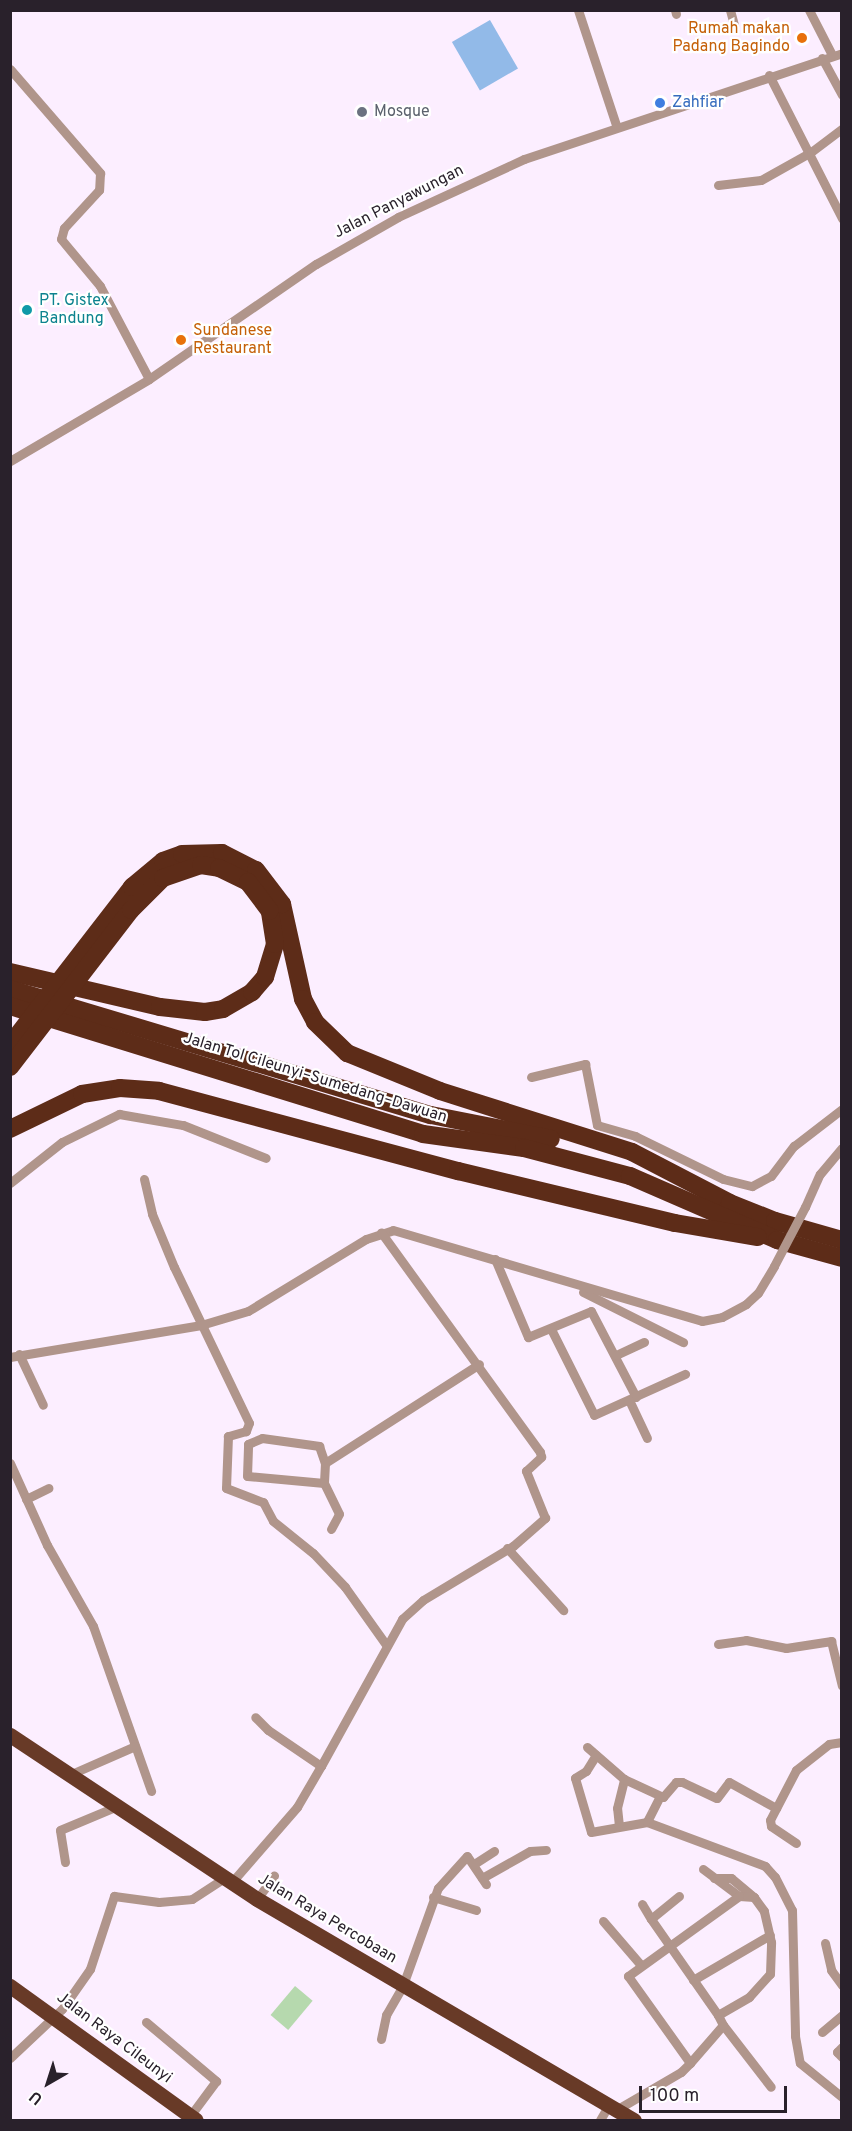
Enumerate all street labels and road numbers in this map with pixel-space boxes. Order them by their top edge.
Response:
street label: Jalan Panyawungan [331,161,467,243]
street label: Jalan Tol Cileunyi–Sumedang–Dawuan [180,1029,450,1127]
street label: Jalan Raya Percobaan [254,1870,400,1968]
street label: Jalan Raya Cileunyi [52,1988,176,2088]

